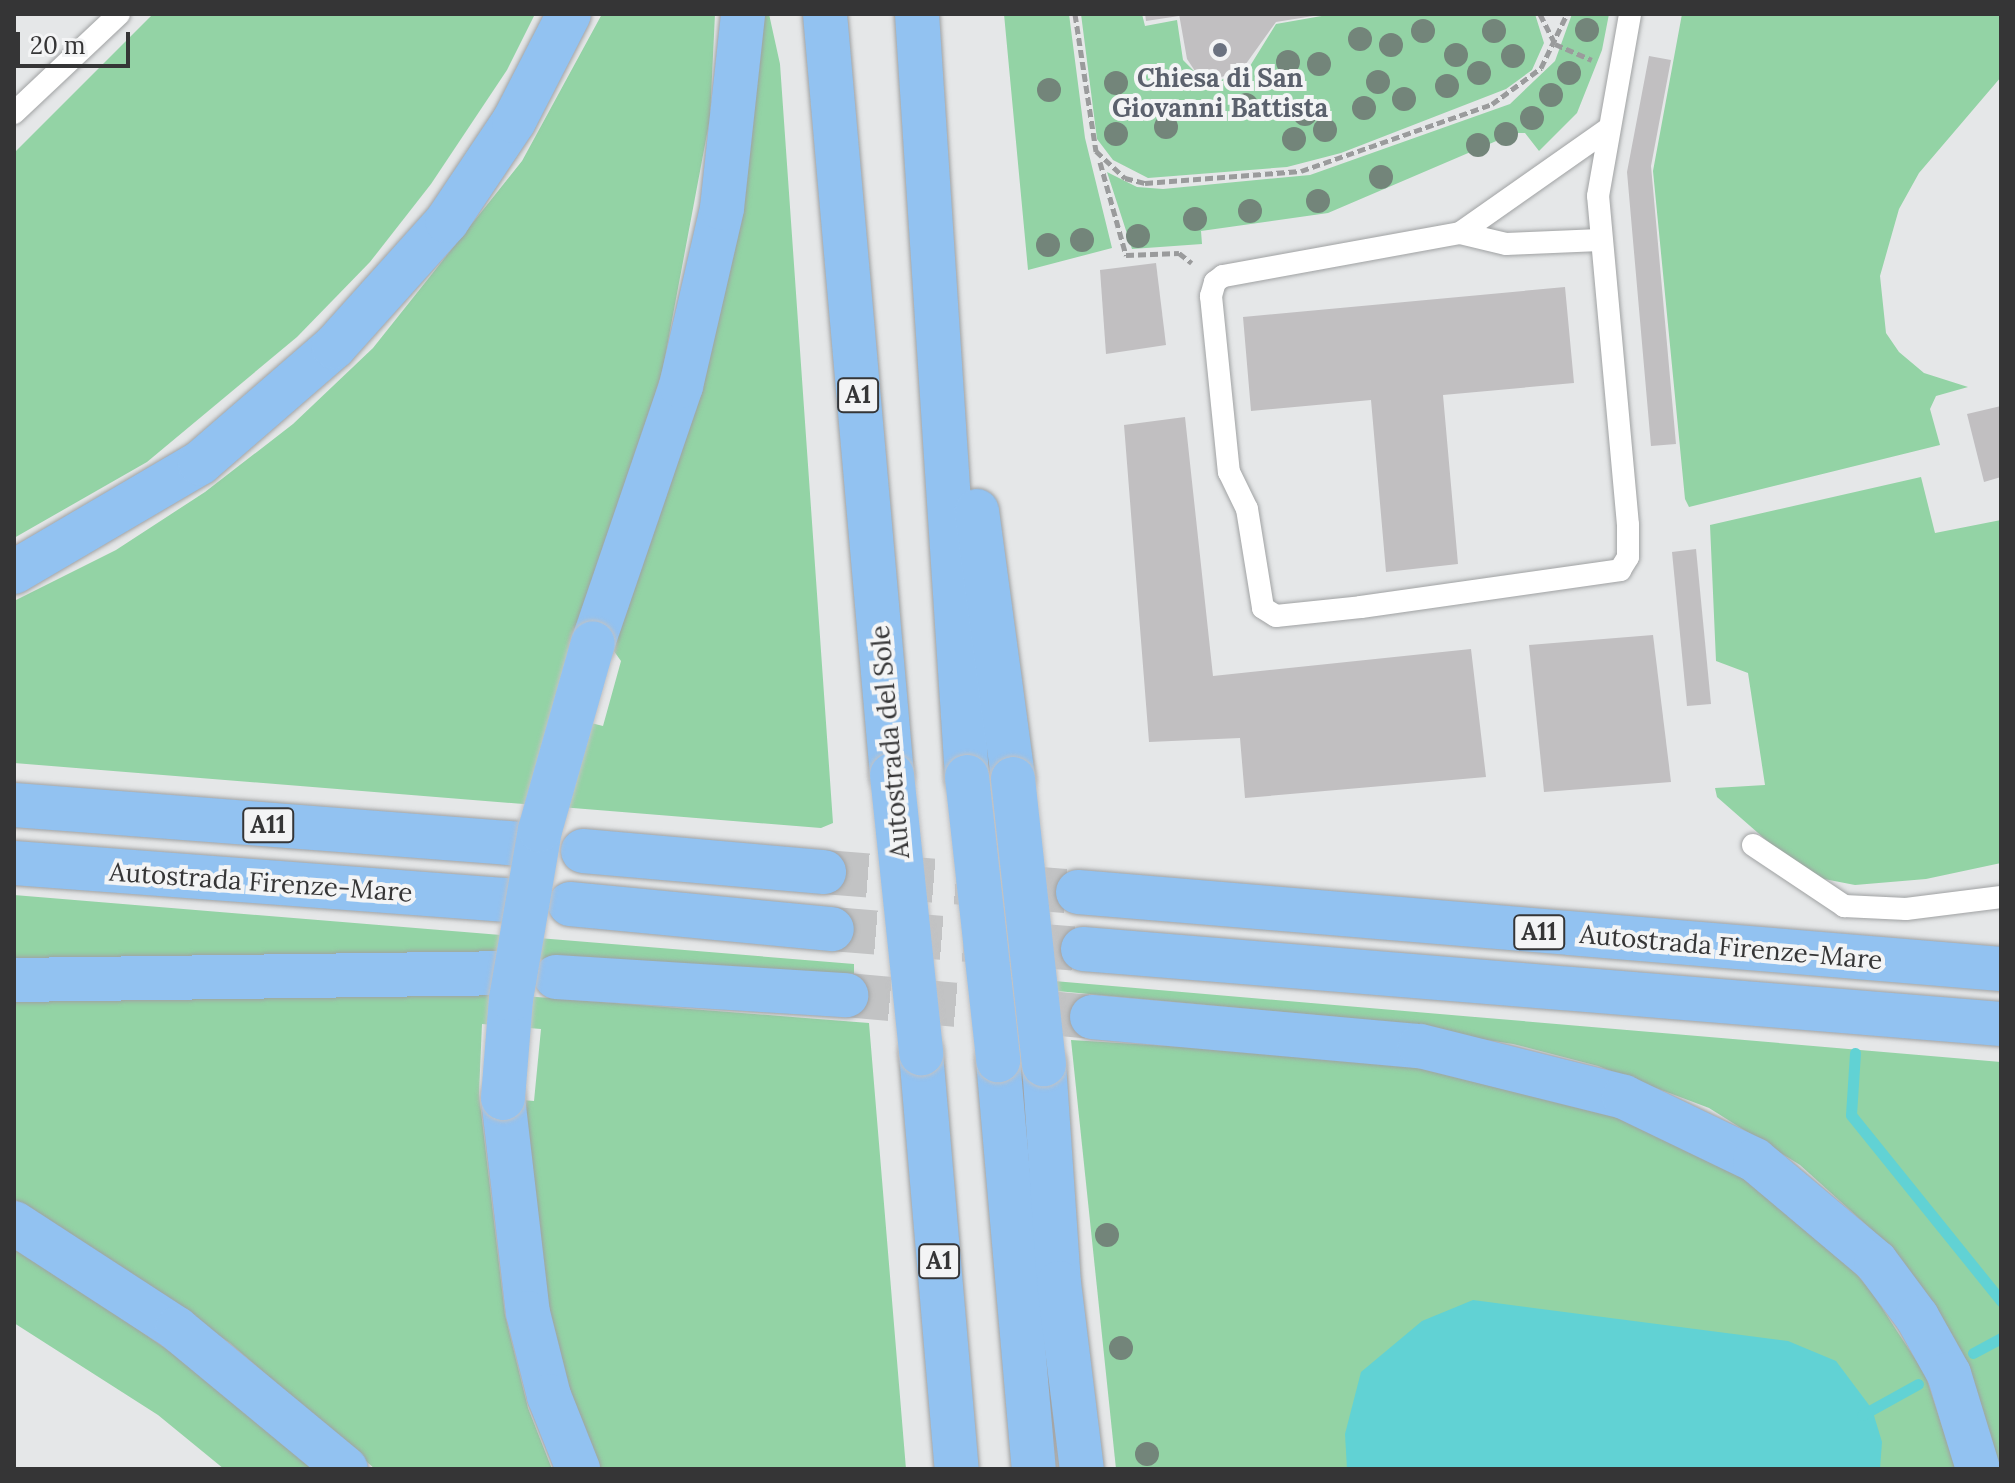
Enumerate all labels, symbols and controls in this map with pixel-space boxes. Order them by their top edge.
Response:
scale bar [20,16,134,66]
text: 20 m [30,30,86,61]
marker: Chiesa di San Giovanni Battista [1211,41,1229,59]
place label: Chiesa di San Giovanni Battista [1112,62,1328,124]
road number: A1 [836,375,880,415]
street label: Autostrada del Sole [864,624,916,860]
road number: A11 [242,805,294,845]
street label: Autostrada Firenze-Mare [108,856,414,908]
road number: A11 [1513,912,1565,952]
street label: Autostrada Firenze-Mare [1578,918,1884,976]
road number: A1 [917,1241,961,1281]

